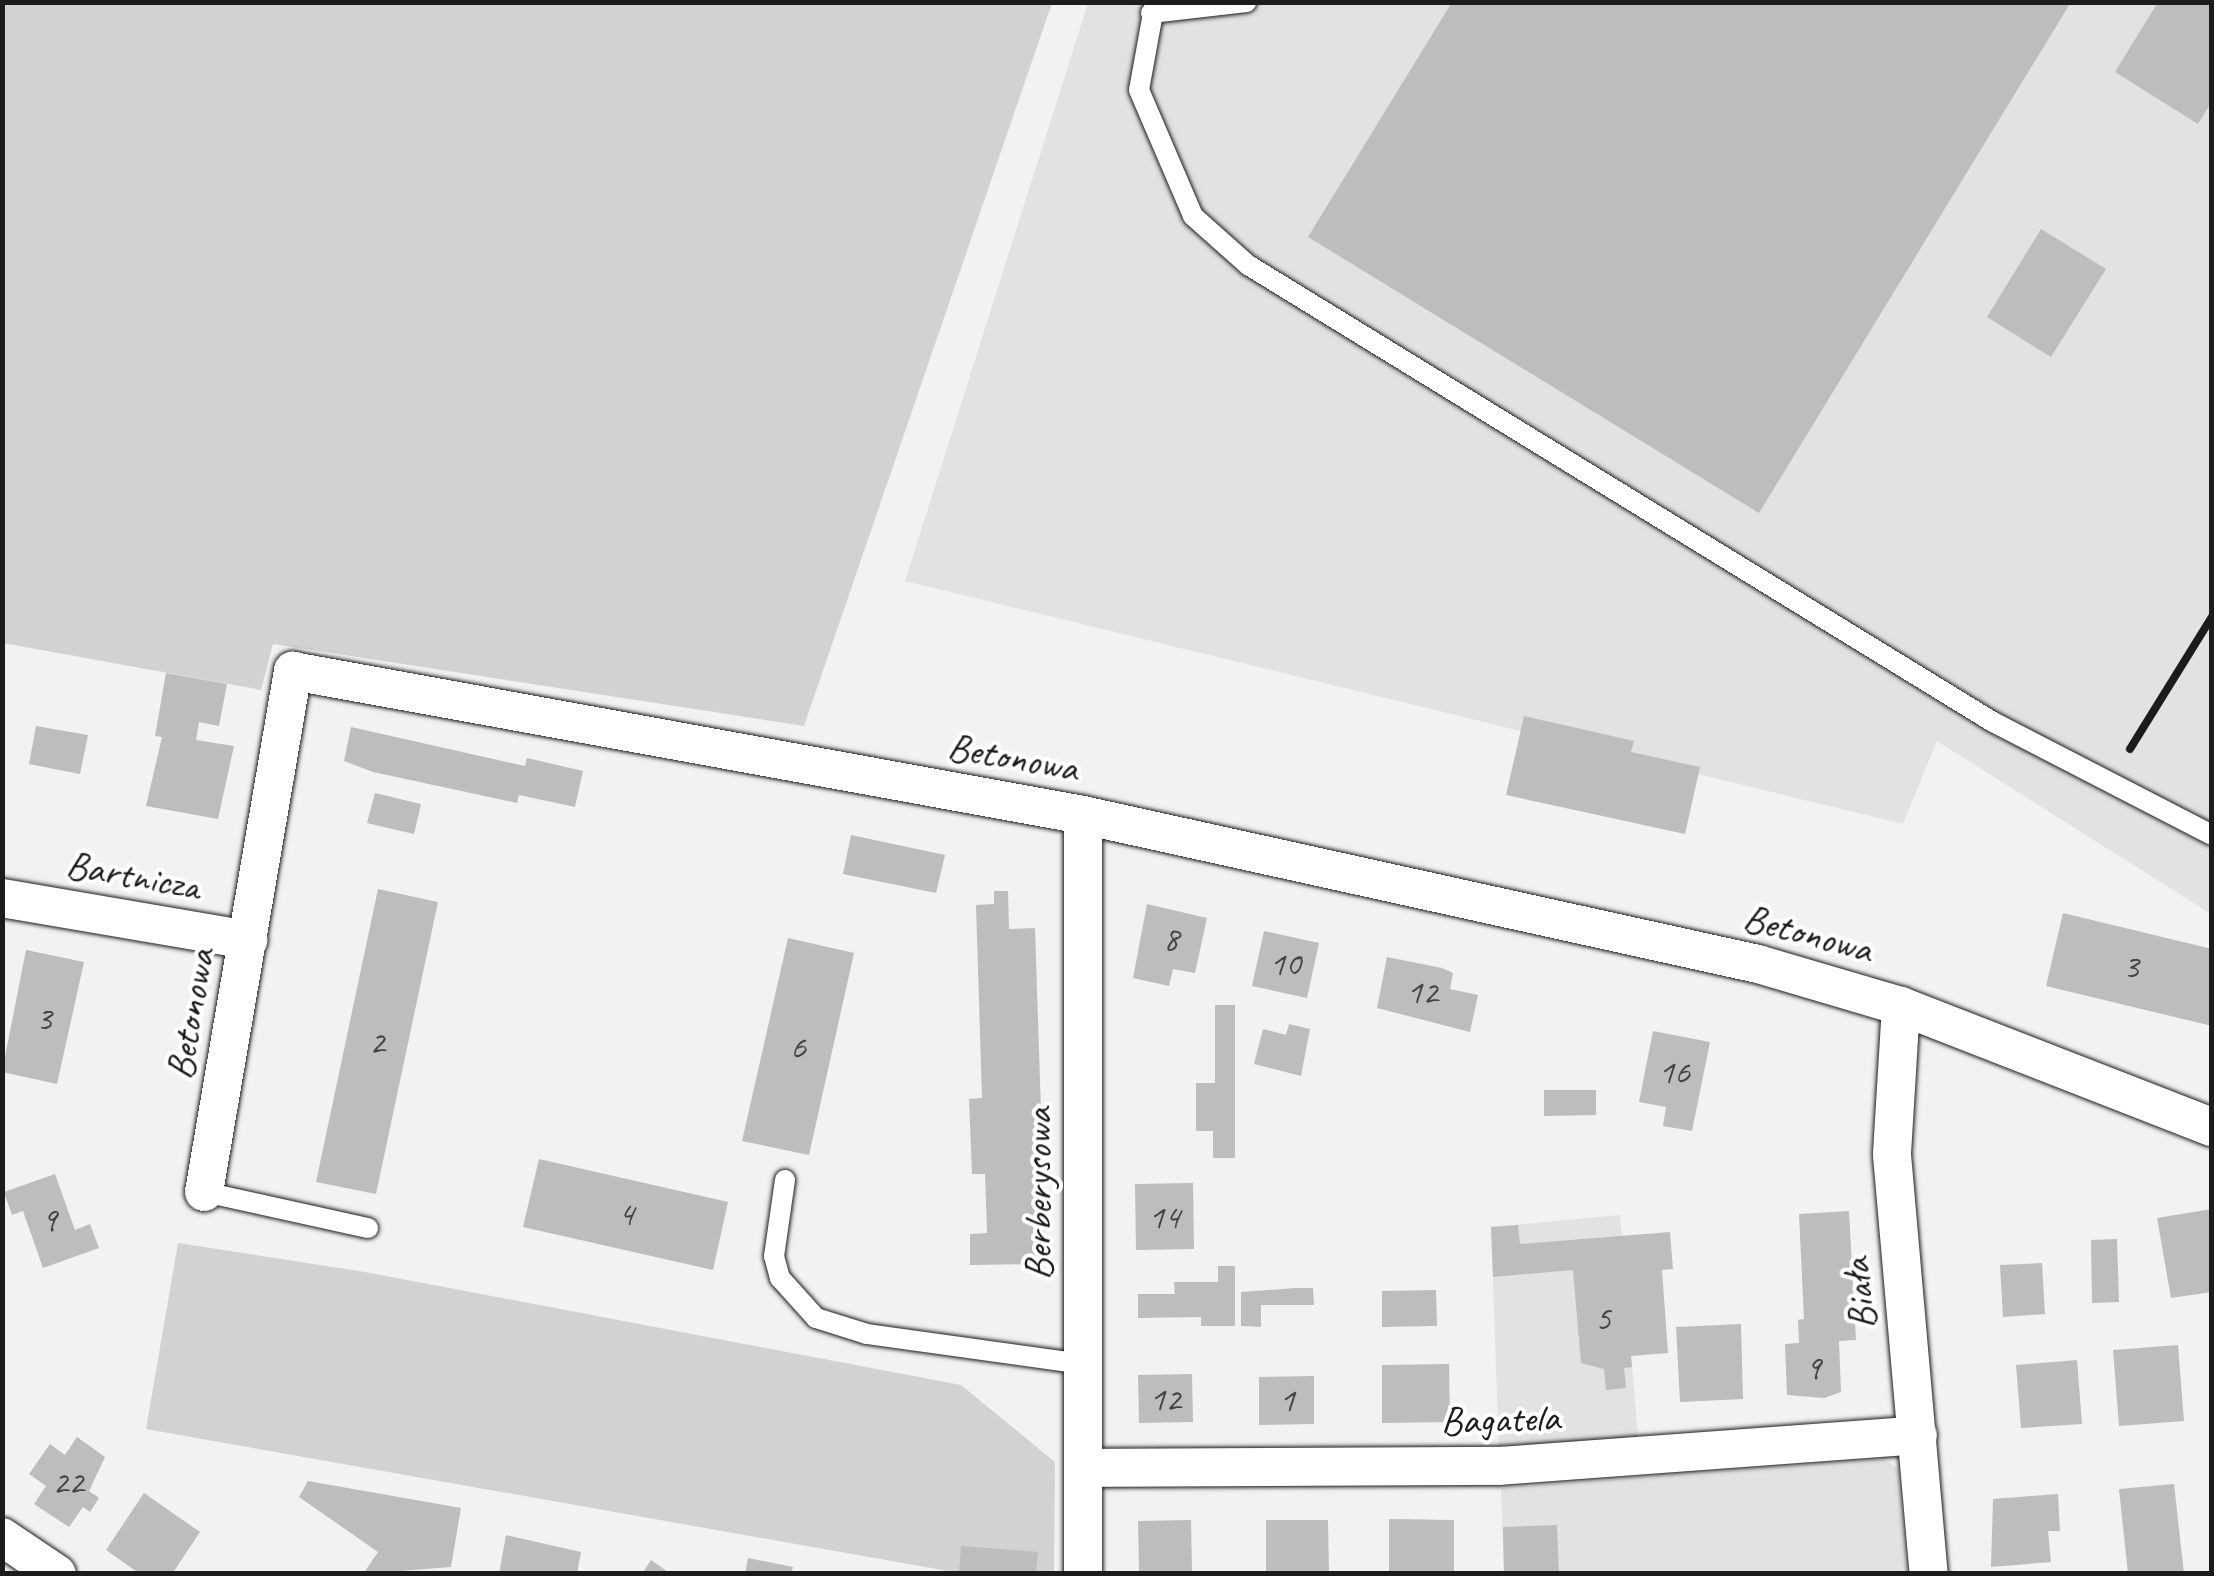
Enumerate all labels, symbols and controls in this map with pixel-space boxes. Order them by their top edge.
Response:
street label: Betonowa [944,722,1082,792]
street label: Bartnicza [63,840,203,910]
street label: Betonowa [1738,893,1878,973]
house number: 8 [1163,918,1179,960]
house number: 10 [1269,943,1301,985]
street label: Betonowa [155,945,225,1083]
house number: 3 [2123,946,2139,988]
house number: 12 [1406,971,1438,1013]
house number: 3 [36,998,52,1040]
house number: 2 [369,1021,385,1063]
house number: 6 [790,1026,806,1068]
house number: 16 [1658,1051,1690,1093]
street label: Berberysowa [1014,1108,1062,1280]
house number: 4 [618,1193,634,1235]
house number: 14 [1148,1196,1180,1238]
house number: 9 [41,1199,57,1241]
street label: Biała [1831,1256,1887,1332]
house number: 5 [1595,1298,1611,1340]
house number: 9 [1805,1347,1821,1389]
house number: 12 [1149,1378,1181,1420]
house number: 1 [1279,1379,1295,1421]
street label: Bagatela [1440,1393,1560,1445]
house number: 22 [52,1461,84,1503]

